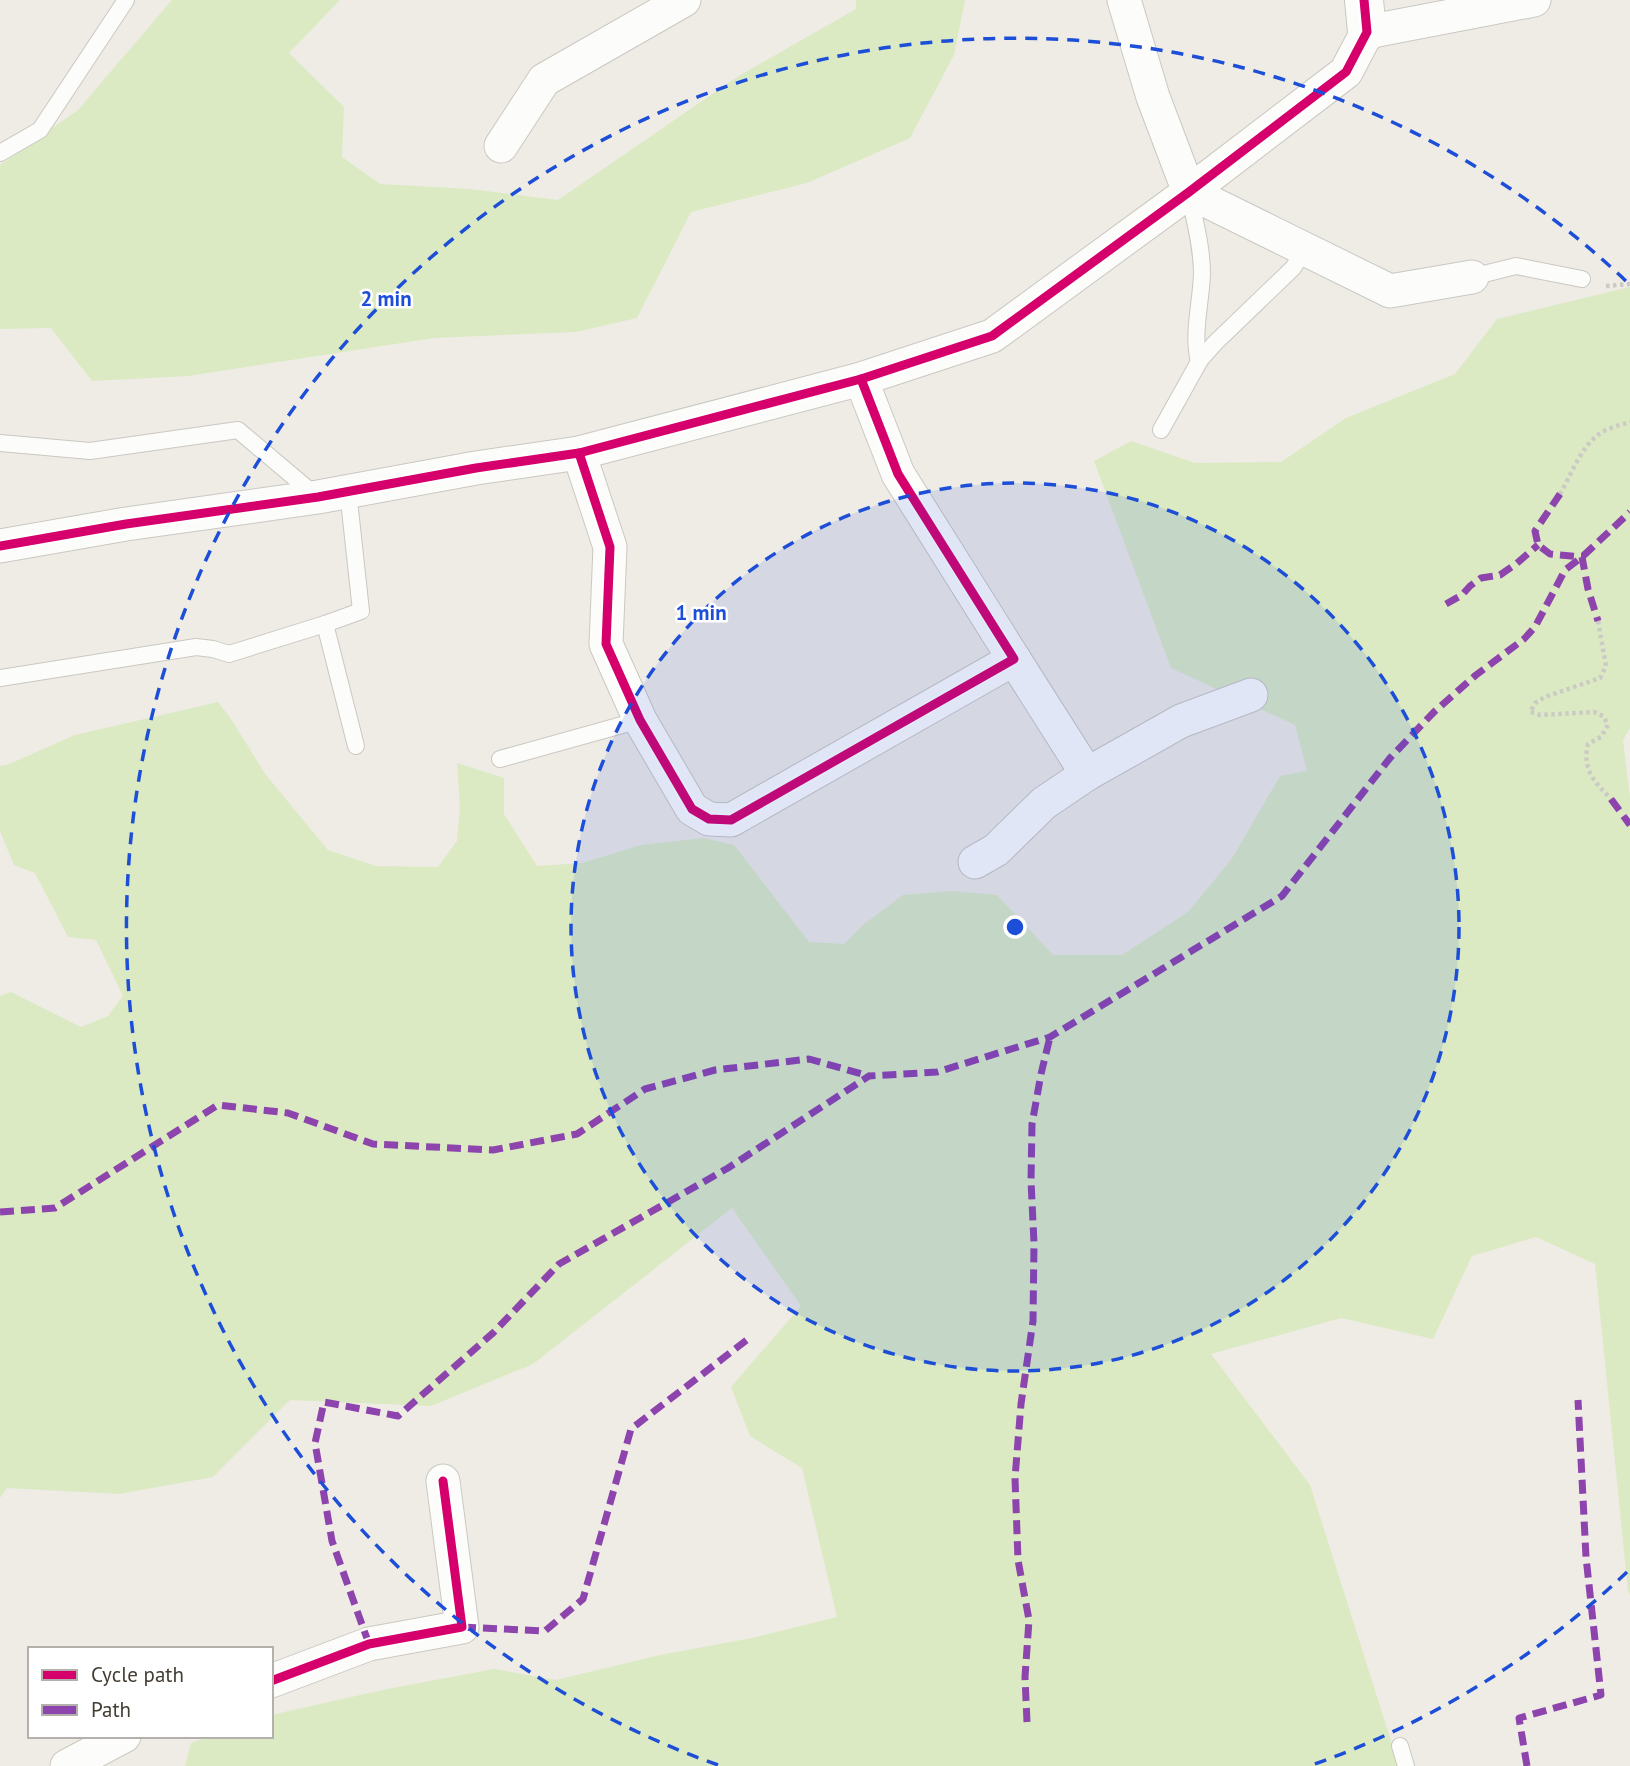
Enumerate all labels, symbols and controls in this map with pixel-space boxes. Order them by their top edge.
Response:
text: 2 min [360,285,412,312]
text: 1 min [675,599,727,626]
centre of rings [1003,915,1027,939]
legend [28,1647,273,1738]
text: Cycle path [91,1661,184,1688]
text: Path [91,1696,131,1723]

